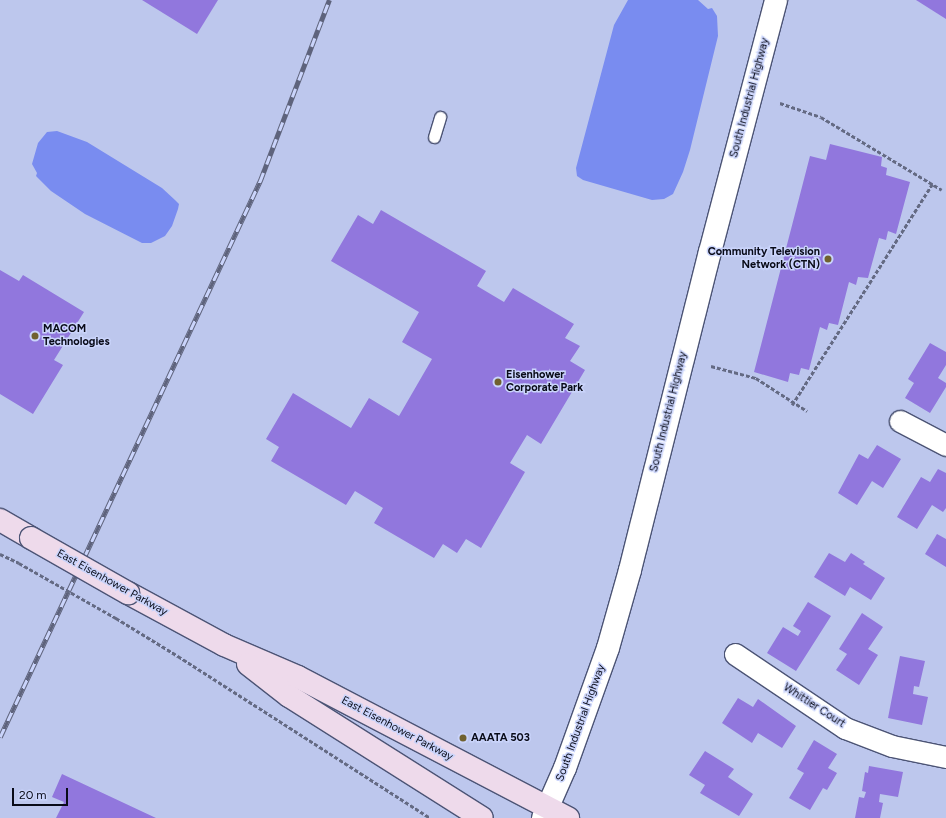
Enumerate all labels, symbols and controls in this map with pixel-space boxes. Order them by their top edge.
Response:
street label: South Industrial Highway [728,37,772,159]
place label: Community Television Network (CTN) [708,246,820,272]
marker: Community Television Network (CTN) [823,254,833,264]
place label: MACOM Technologies [43,323,110,349]
marker: MACOM Technologies [30,331,40,341]
street label: South Industrial Highway [648,351,690,473]
place label: Eisenhower Corporate Park [506,369,583,395]
marker: Eisenhower Corporate Park [493,377,503,387]
street label: East Eisenhower Parkway [54,547,170,619]
street label: South Industrial Highway [554,663,608,783]
street label: Whittier Court [781,681,847,731]
street label: East Eisenhower Parkway [339,694,455,764]
place label: AAATA 503 [471,731,530,745]
marker: AAATA 503 [458,733,468,743]
scale bar [14,780,70,806]
text: 20 m [19,788,47,802]

